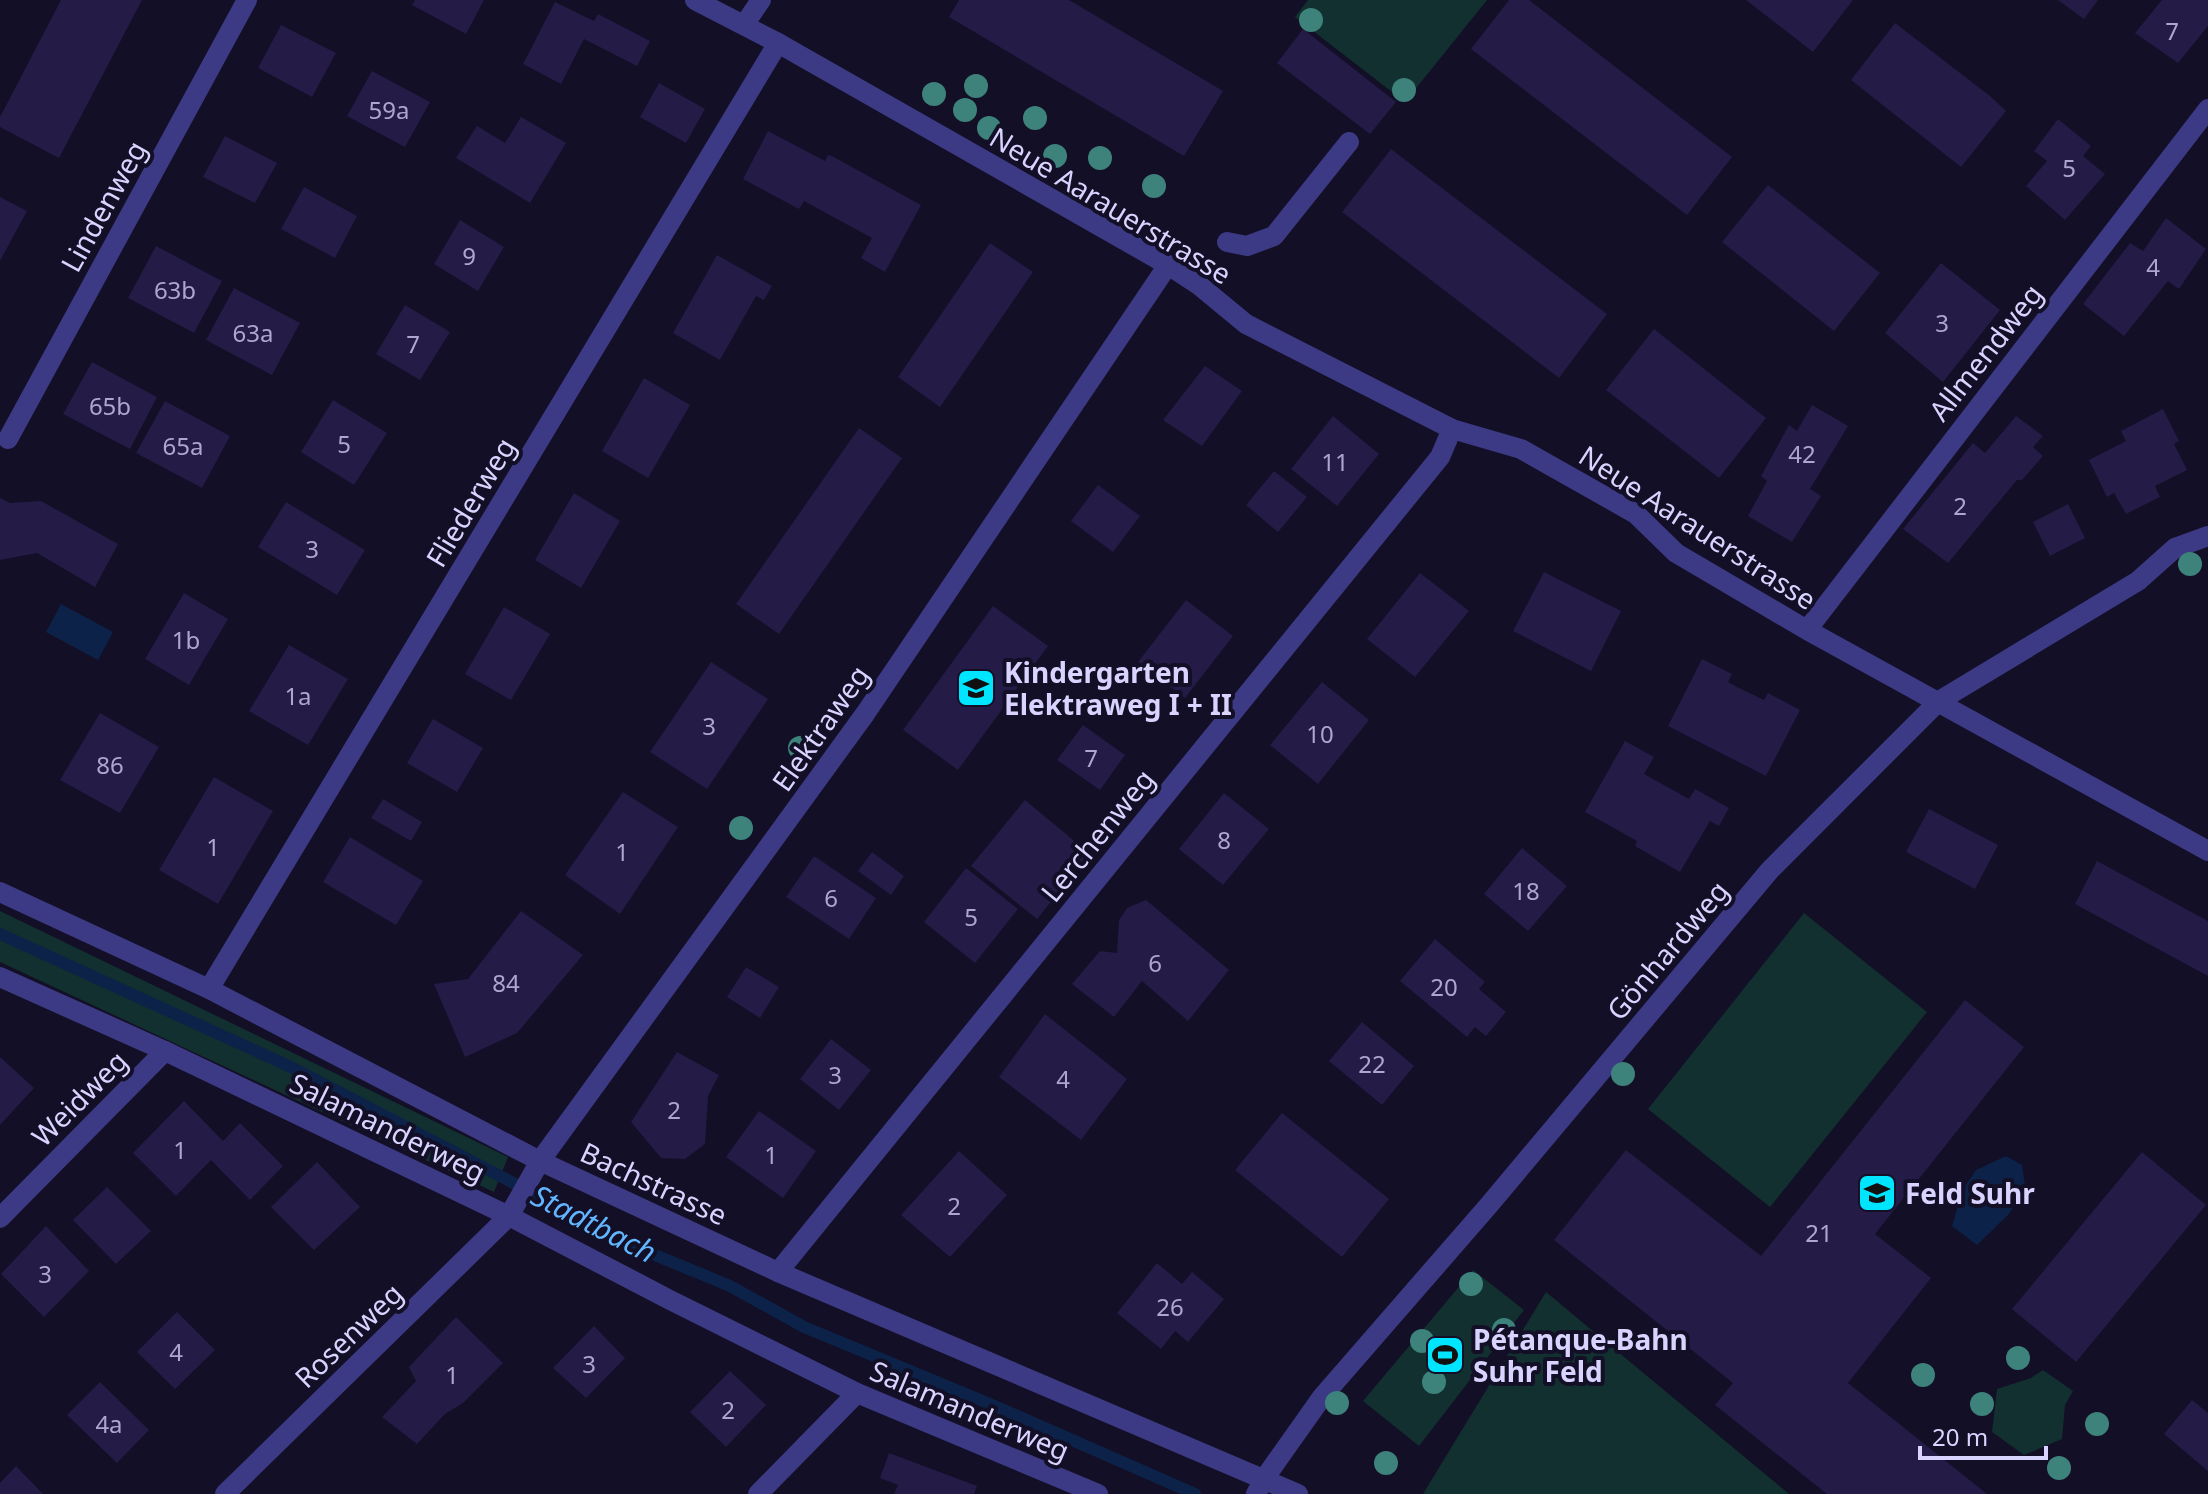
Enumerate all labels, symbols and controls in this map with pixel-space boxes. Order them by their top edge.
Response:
house number: 7 [2165,14,2179,47]
house number: 59a [369,93,409,126]
street label: Neue Aarauerstrasse [983,118,1239,292]
street label: Lindenweg [51,134,155,278]
house number: 5 [2062,151,2076,184]
house number: 9 [462,239,476,272]
house number: 4 [2146,250,2160,283]
house number: 63b [154,273,196,306]
street label: Allmendweg [1920,276,2050,428]
house number: 3 [1935,306,1949,339]
house number: 63a [233,316,273,349]
house number: 7 [406,327,420,360]
house number: 65b [89,389,131,422]
house number: 5 [337,427,351,460]
house number: 65a [163,429,203,462]
street label: Fliederweg [417,430,523,574]
street label: Neue Aarauerstrasse [1572,436,1824,618]
house number: 42 [1788,437,1816,470]
house number: 11 [1321,445,1349,478]
house number: 2 [1953,489,1967,522]
house number: 3 [305,532,319,565]
house number: 1b [172,623,200,656]
place label: Kindergarten Elektraweg I + II [1004,653,1232,723]
street label: Elektraweg [763,658,877,798]
school or university icon: Kindergarten Elektraweg I + II [955,667,997,709]
house number: 1a [284,679,312,712]
house number: 3 [702,709,716,742]
house number: 10 [1306,717,1334,750]
house number: 7 [1084,741,1098,774]
house number: 86 [96,748,124,781]
street label: Lerchenweg [1032,761,1162,909]
house number: 8 [1217,823,1231,856]
house number: 1 [206,830,220,863]
house number: 1 [615,835,629,868]
street label: Gönhardweg [1598,872,1736,1028]
house number: 18 [1512,874,1540,907]
house number: 6 [824,881,838,914]
house number: 5 [964,900,978,933]
house number: 6 [1148,946,1162,979]
house number: 84 [492,966,520,999]
house number: 20 [1430,970,1458,1003]
street label: Weidweg [23,1042,135,1154]
house number: 22 [1358,1047,1386,1080]
house number: 3 [828,1058,842,1091]
house number: 4 [1056,1062,1070,1095]
street label: Salamanderweg [284,1063,492,1191]
house number: 2 [667,1093,681,1126]
street label: Bachstrasse [575,1132,733,1234]
house number: 1 [173,1133,187,1166]
house number: 1 [764,1138,778,1171]
school or university icon: Feld Suhr [1856,1172,1898,1214]
water label: Stadtbach [525,1174,663,1272]
place label: Feld Suhr [1905,1174,2035,1212]
house number: 2 [947,1189,961,1222]
house number: 21 [1805,1216,1833,1249]
house number: 3 [38,1257,52,1290]
street label: Rosenweg [286,1274,410,1396]
house number: 26 [1156,1290,1184,1323]
place label: Pétanque-Bahn Suhr Feld [1473,1320,1688,1390]
sports icon: Pétanque-Bahn Suhr Feld [1424,1334,1466,1376]
house number: 4 [169,1335,183,1368]
house number: 3 [582,1347,596,1380]
street label: Salamanderweg [865,1351,1075,1469]
house number: 1 [445,1358,459,1391]
house number: 2 [721,1393,735,1426]
house number: 4a [95,1407,123,1440]
scale bar [1920,1410,2046,1460]
text: 20 m [1932,1420,1988,1453]

